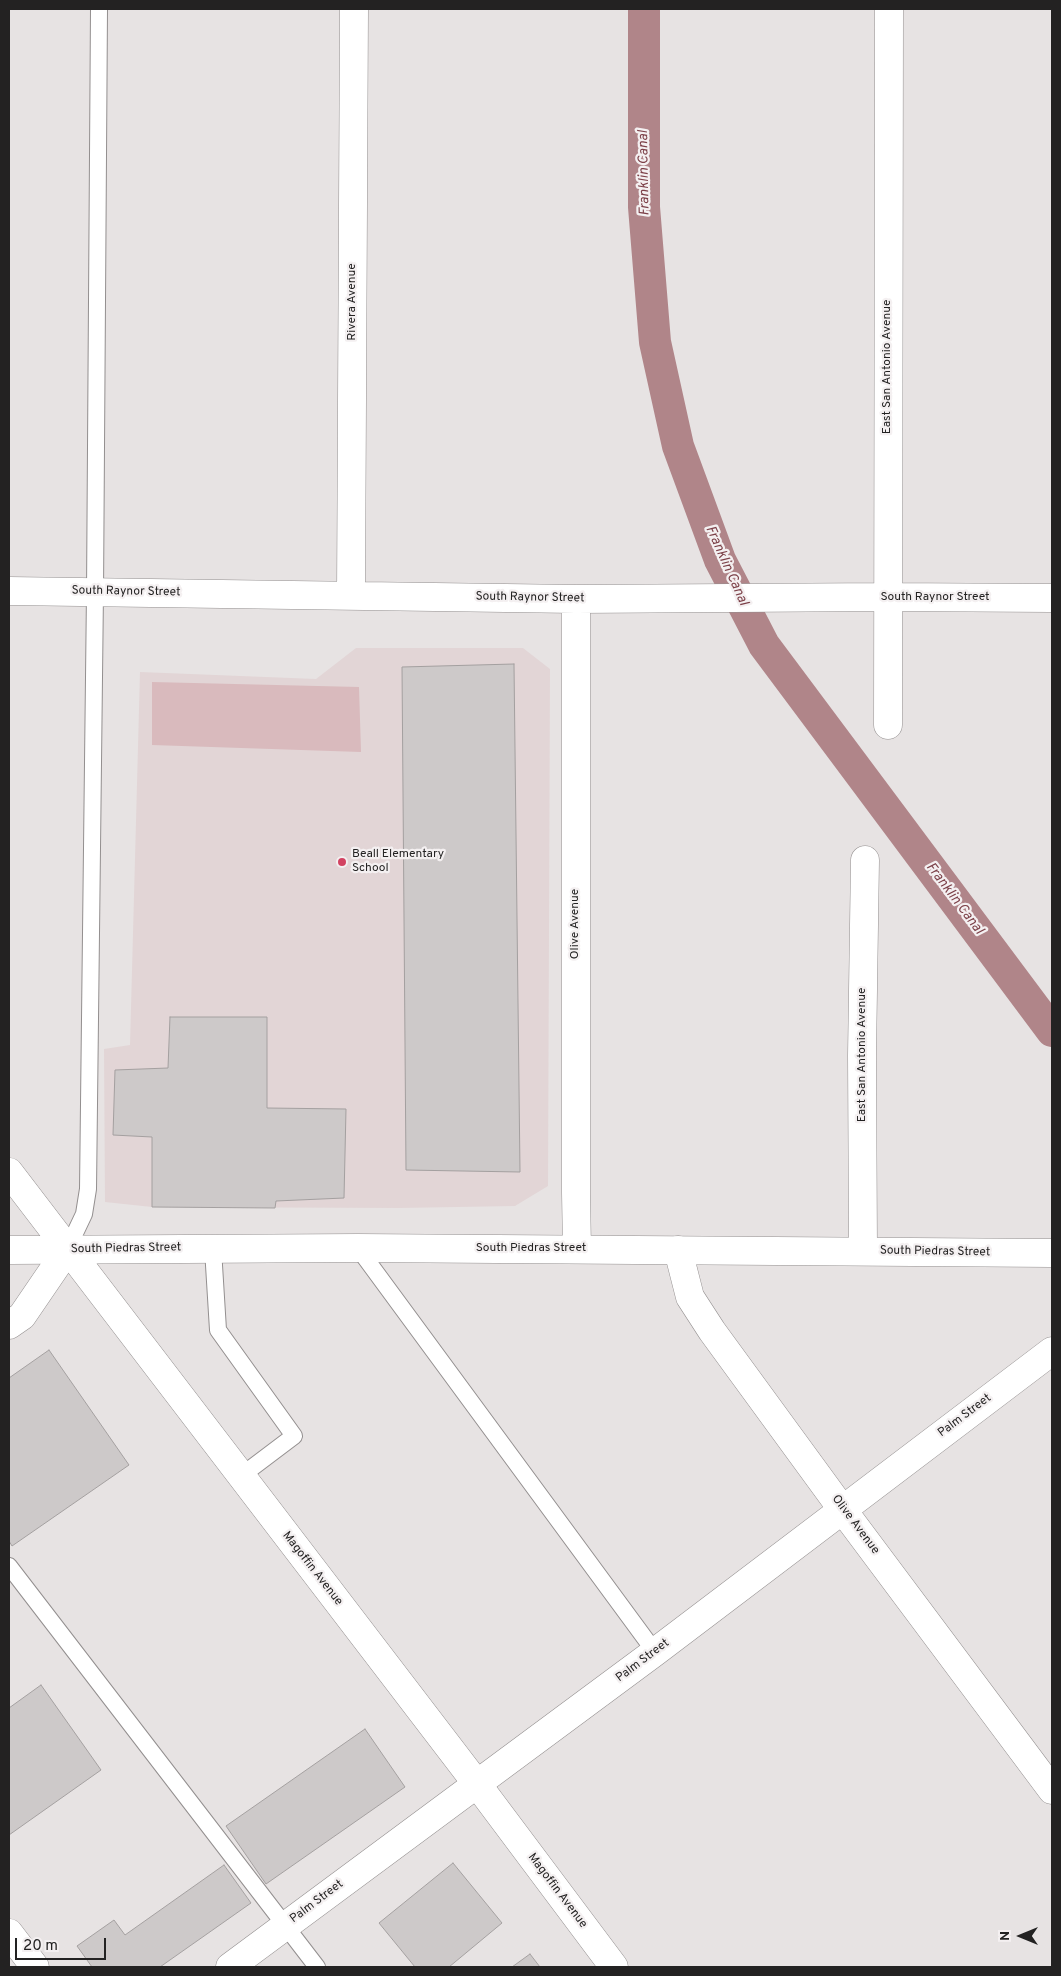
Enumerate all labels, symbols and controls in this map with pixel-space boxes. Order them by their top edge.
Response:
water label: Franklin Canal [636,130,654,216]
street label: Rivera Avenue [346,263,360,341]
street label: East San Antonio Avenue [881,300,895,434]
water label: Franklin Canal [701,523,751,609]
street label: South Raynor Street [71,584,181,600]
street label: South Raynor Street [475,590,585,606]
street label: South Raynor Street [880,591,990,605]
place label: Beall Elementary School [352,848,444,876]
marker: Beall Elementary School [336,856,348,868]
water label: Franklin Canal [922,860,986,938]
street label: Olive Avenue [569,889,583,959]
street label: East San Antonio Avenue [856,988,870,1122]
street label: South Piedras Street [71,1241,181,1257]
street label: South Piedras Street [476,1242,586,1256]
street label: South Piedras Street [880,1244,990,1260]
street label: Palm Street [936,1391,994,1441]
street label: Olive Avenue [828,1493,882,1557]
street label: Magoffin Avenue [279,1529,345,1609]
street label: Palm Street [614,1636,672,1686]
street label: Magoffin Avenue [524,1851,590,1931]
street label: Palm Street [288,1877,346,1927]
north arrow [996,1911,1046,1961]
scale bar [18,1928,109,1960]
text: N [997,1931,1014,1941]
text: 20 m [23,1937,58,1956]

